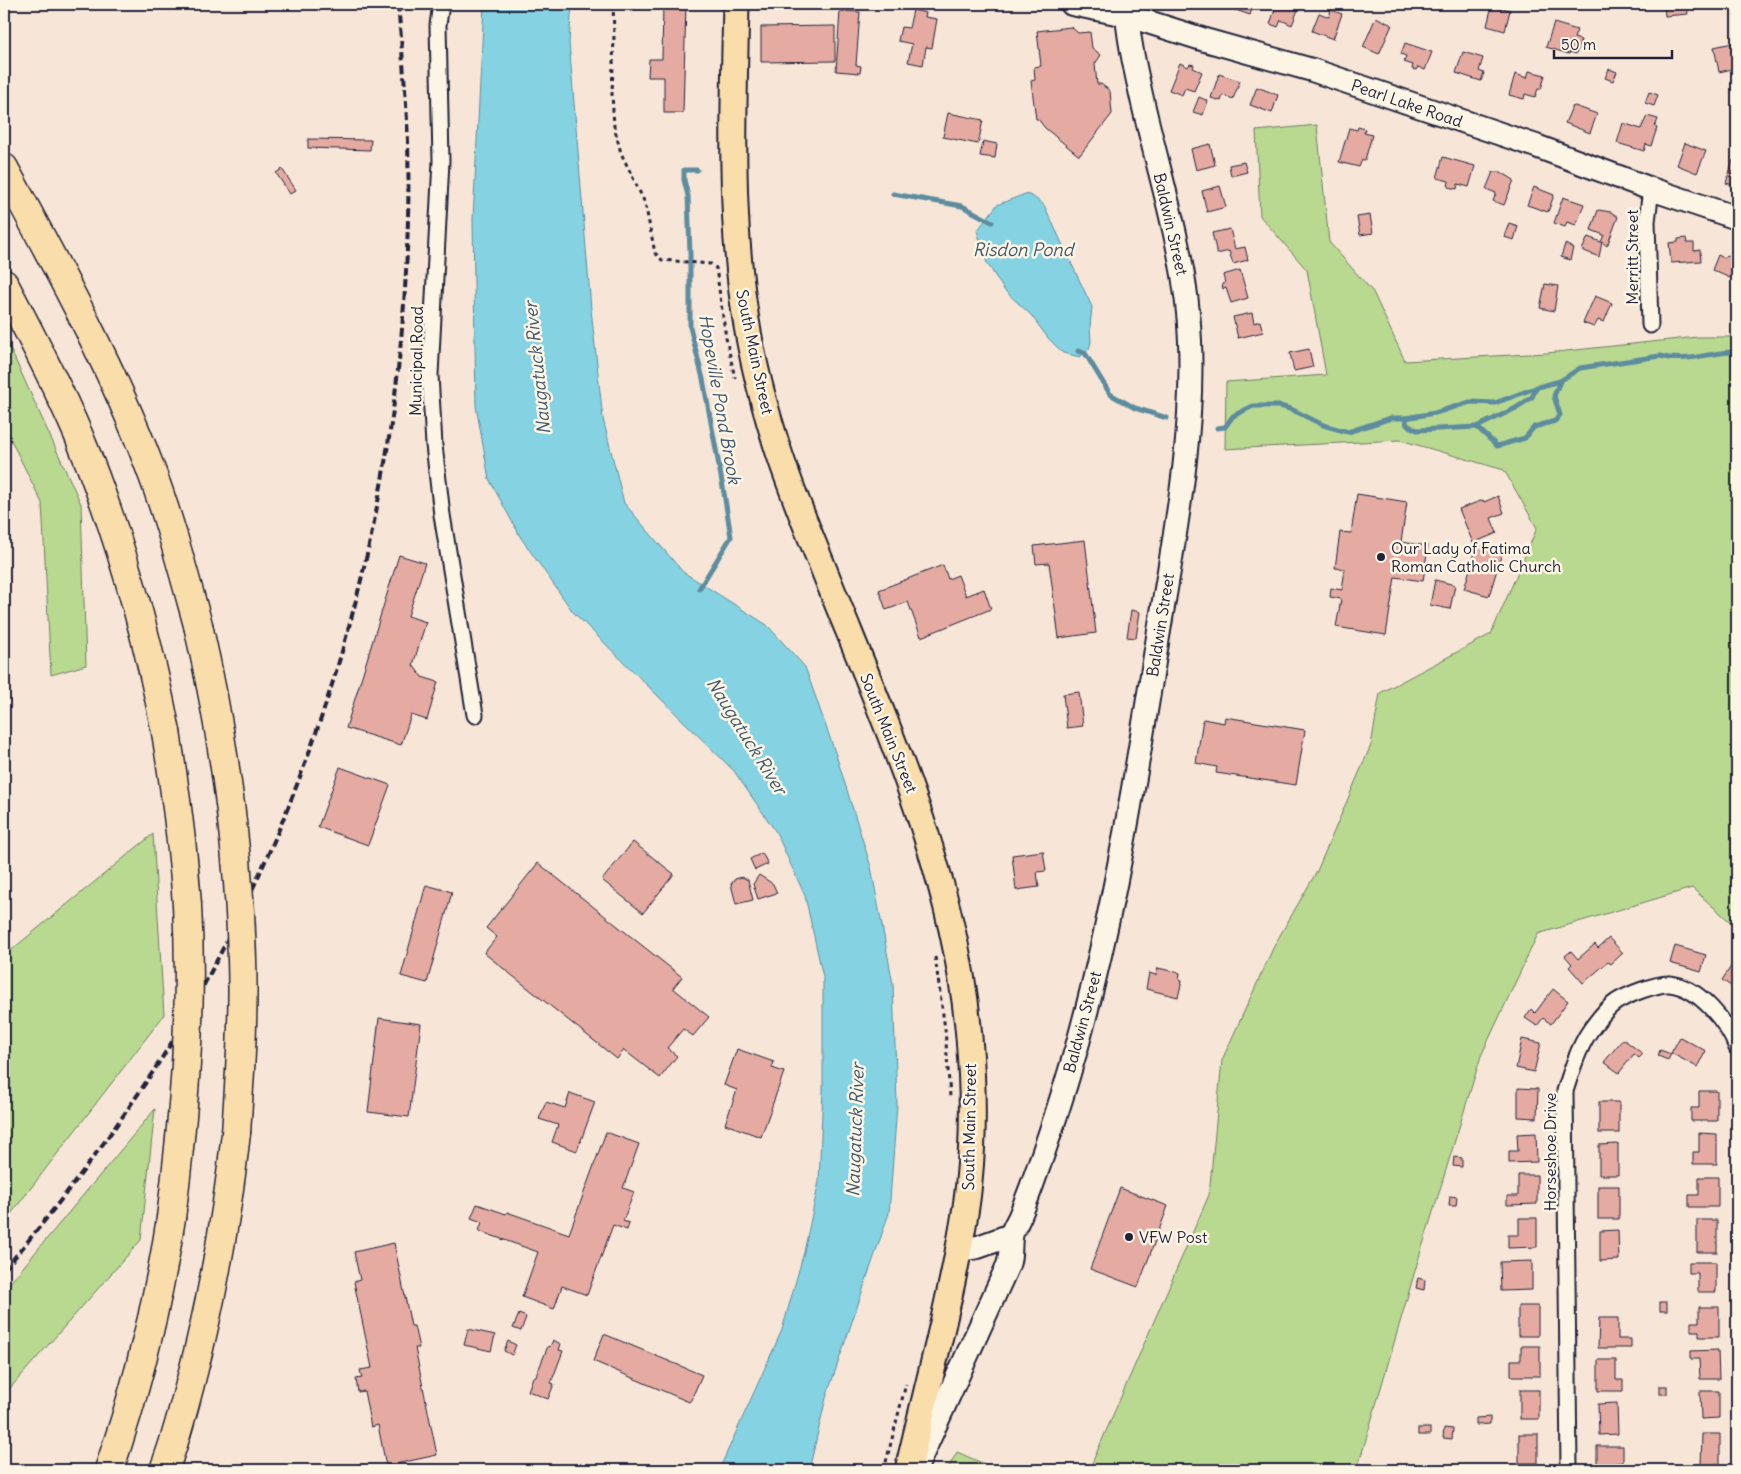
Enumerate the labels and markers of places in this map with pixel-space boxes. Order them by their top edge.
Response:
place label: Our Lady of Fatima Roman Catholic Church [1391,538,1561,576]
marker: Our Lady of Fatima Roman Catholic Church [1375,551,1387,563]
place label: VFW Post [1139,1227,1208,1247]
marker: VFW Post [1123,1231,1135,1243]

